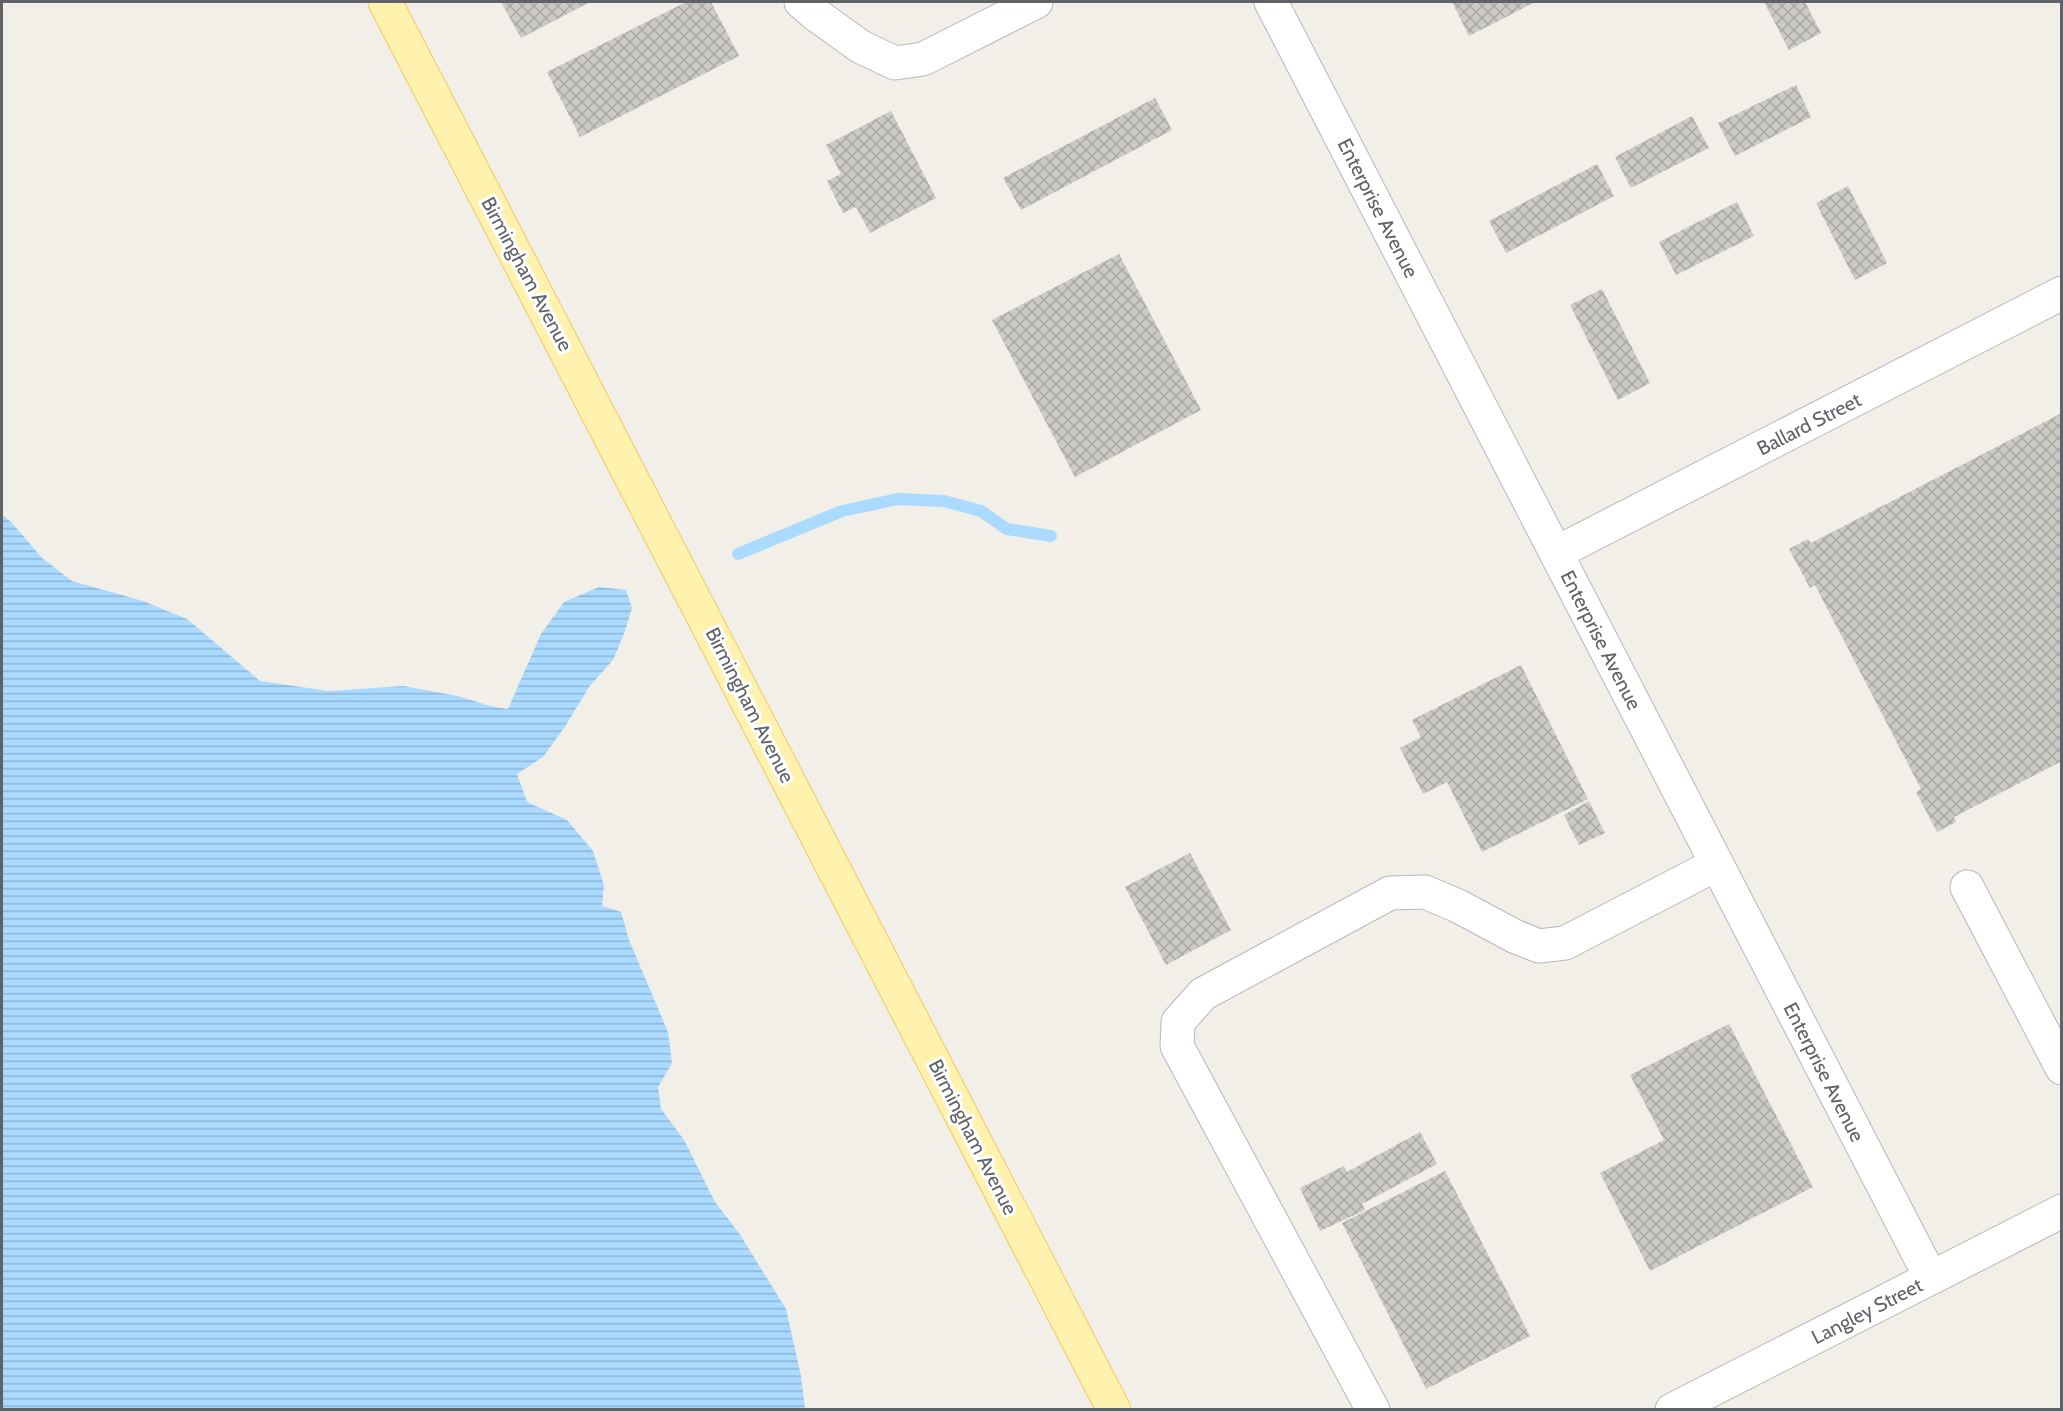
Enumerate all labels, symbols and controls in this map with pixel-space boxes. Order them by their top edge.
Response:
street label: Enterprise Avenue [1333,134,1423,282]
street label: Birmingham Avenue [476,193,578,355]
street label: Ballard Street [1753,387,1865,460]
street label: Enterprise Avenue [1556,566,1646,714]
street label: Birmingham Avenue [700,623,800,787]
street label: Enterprise Avenue [1779,998,1869,1146]
street label: Birmingham Avenue [923,1055,1023,1219]
street label: Langley Street [1807,1273,1927,1349]

